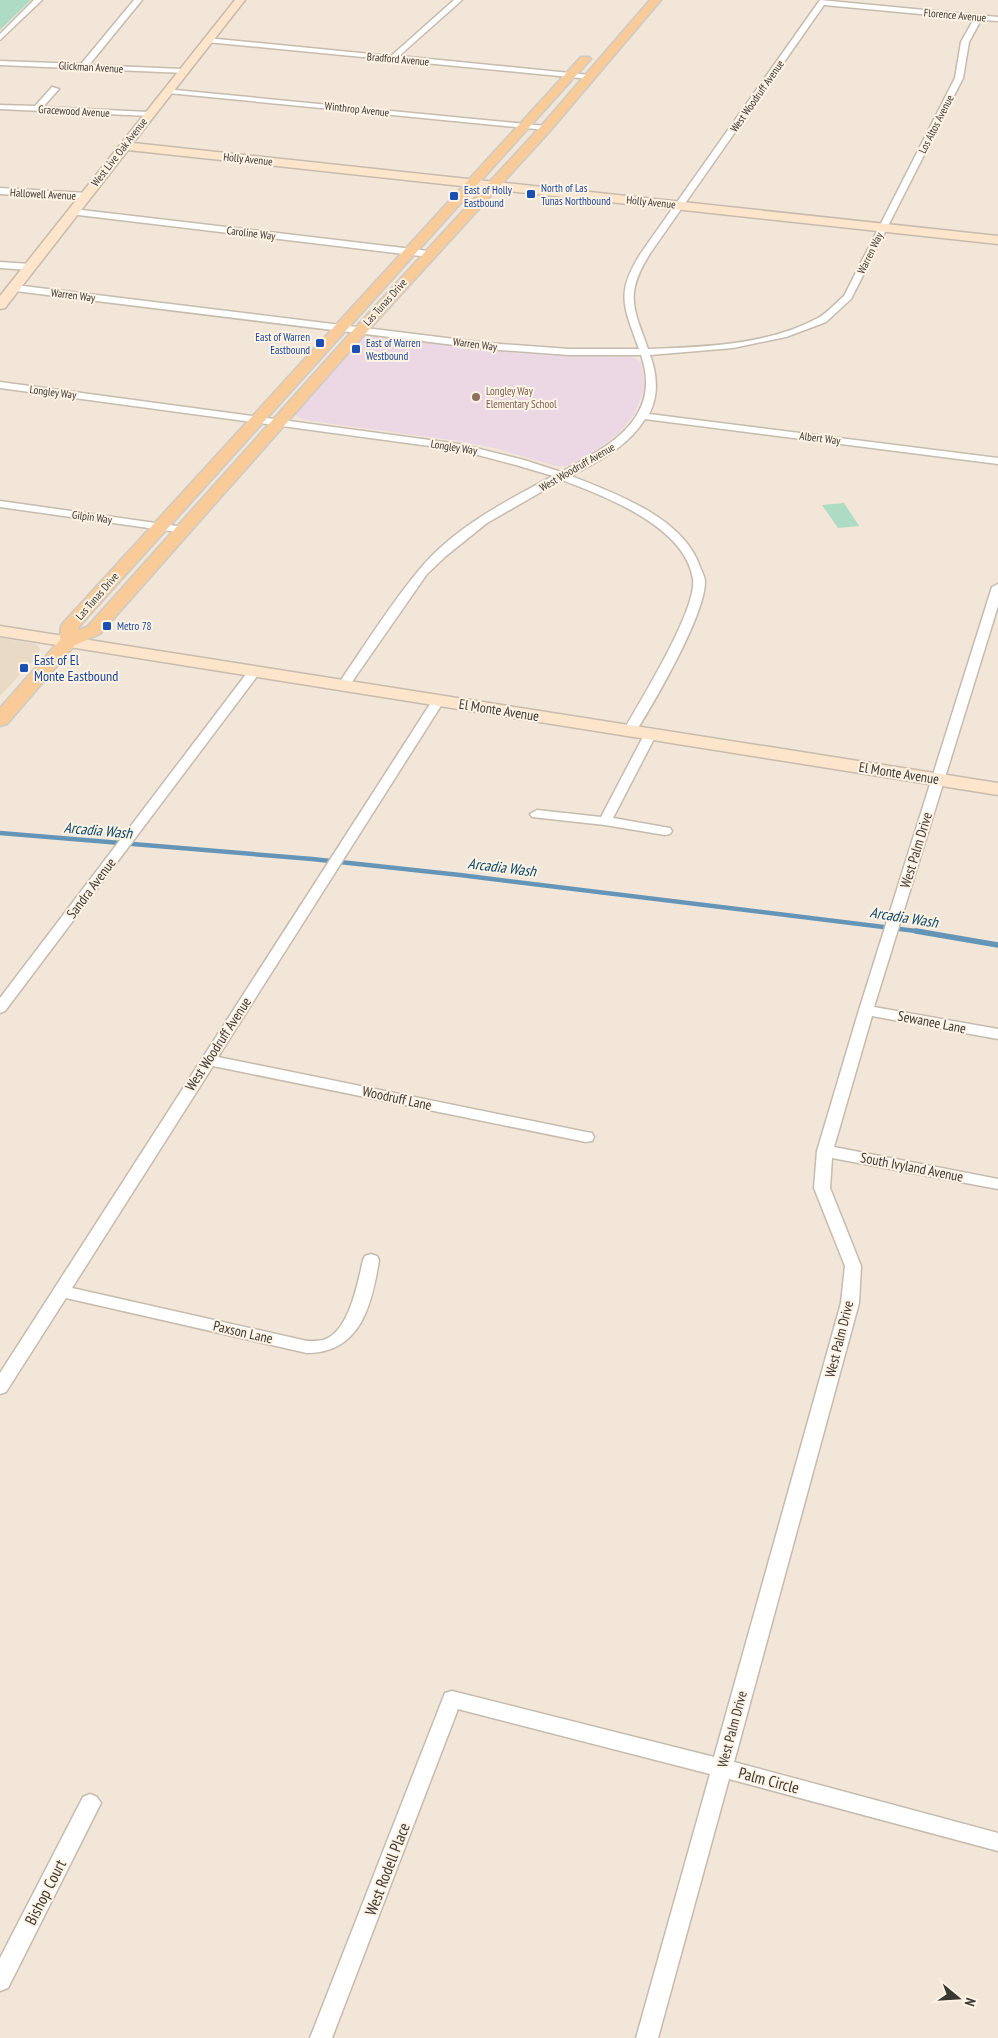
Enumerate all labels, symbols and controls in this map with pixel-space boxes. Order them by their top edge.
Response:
street label: Florence Avenue [923,5,987,25]
street label: Bradford Avenue [366,49,430,69]
street label: West Woodruff Avenue [727,57,787,135]
street label: Glickman Avenue [58,58,124,76]
street label: Los Altos Avenue [915,92,957,156]
street label: Winthrop Avenue [324,99,390,119]
street label: Gracewood Avenue [38,102,111,120]
street label: West Live Oak Avenue [88,115,150,189]
street label: Holly Avenue [223,149,274,169]
place label: North of Las Tunas Northbound [541,181,611,208]
place label: East of Holly Eastbound [464,183,513,210]
street label: Hallowell Avenue [10,185,77,203]
marker: North of Las Tunas Northbound [525,188,537,200]
marker: East of Holly Eastbound [448,190,460,202]
street label: Holly Avenue [626,192,677,212]
street label: Caroline Way [226,223,277,243]
street label: Warren Way [854,229,886,276]
street label: Las Tunas Drive [360,275,410,328]
street label: Warren Way [50,285,97,305]
place label: East of Warren Eastbound [255,330,310,357]
street label: Warren Way [452,334,499,354]
place label: East of Warren Westbound [366,336,421,363]
marker: East of Warren Eastbound [314,337,326,349]
marker: East of Warren Westbound [350,343,362,355]
street label: Longley Way [29,382,78,402]
place label: Longley Way Elementary School [486,384,557,411]
marker: Longley Way Elementary School [470,391,482,403]
street label: Albert Way [799,429,842,448]
street label: Longley Way [430,436,479,458]
street label: West Woodruff Avenue [537,439,618,494]
street label: Gilpin Way [71,507,114,527]
street label: Las Tunas Drive [72,569,122,623]
place label: Metro 78 [117,619,152,633]
marker: Metro 78 [101,620,113,632]
place label: East of El Monte Eastbound [34,651,118,685]
marker: East of El Monte Eastbound [18,662,30,674]
street label: El Monte Avenue [458,695,541,725]
street label: El Monte Avenue [858,758,941,788]
street label: West Palm Drive [896,810,936,890]
water label: Arcadia Wash [63,818,134,843]
water label: Arcadia Wash [467,853,539,881]
street label: Sandra Avenue [62,854,120,922]
water label: Arcadia Wash [869,902,941,932]
street label: West Woodruff Avenue [181,994,255,1094]
street label: Sewanee Lane [896,1007,968,1037]
street label: Woodruff Lane [361,1082,433,1114]
street label: South Ivyland Avenue [859,1148,965,1186]
street label: West Palm Drive [821,1299,857,1379]
street label: Paxson Lane [212,1316,275,1348]
street label: West Palm Drive [713,1689,751,1769]
street label: Palm Circle [736,1762,802,1798]
street label: West Rodell Place [360,1820,414,1918]
street label: Bishop Court [20,1855,70,1928]
north arrow [933,1973,983,2023]
text: N [961,1996,980,2008]

